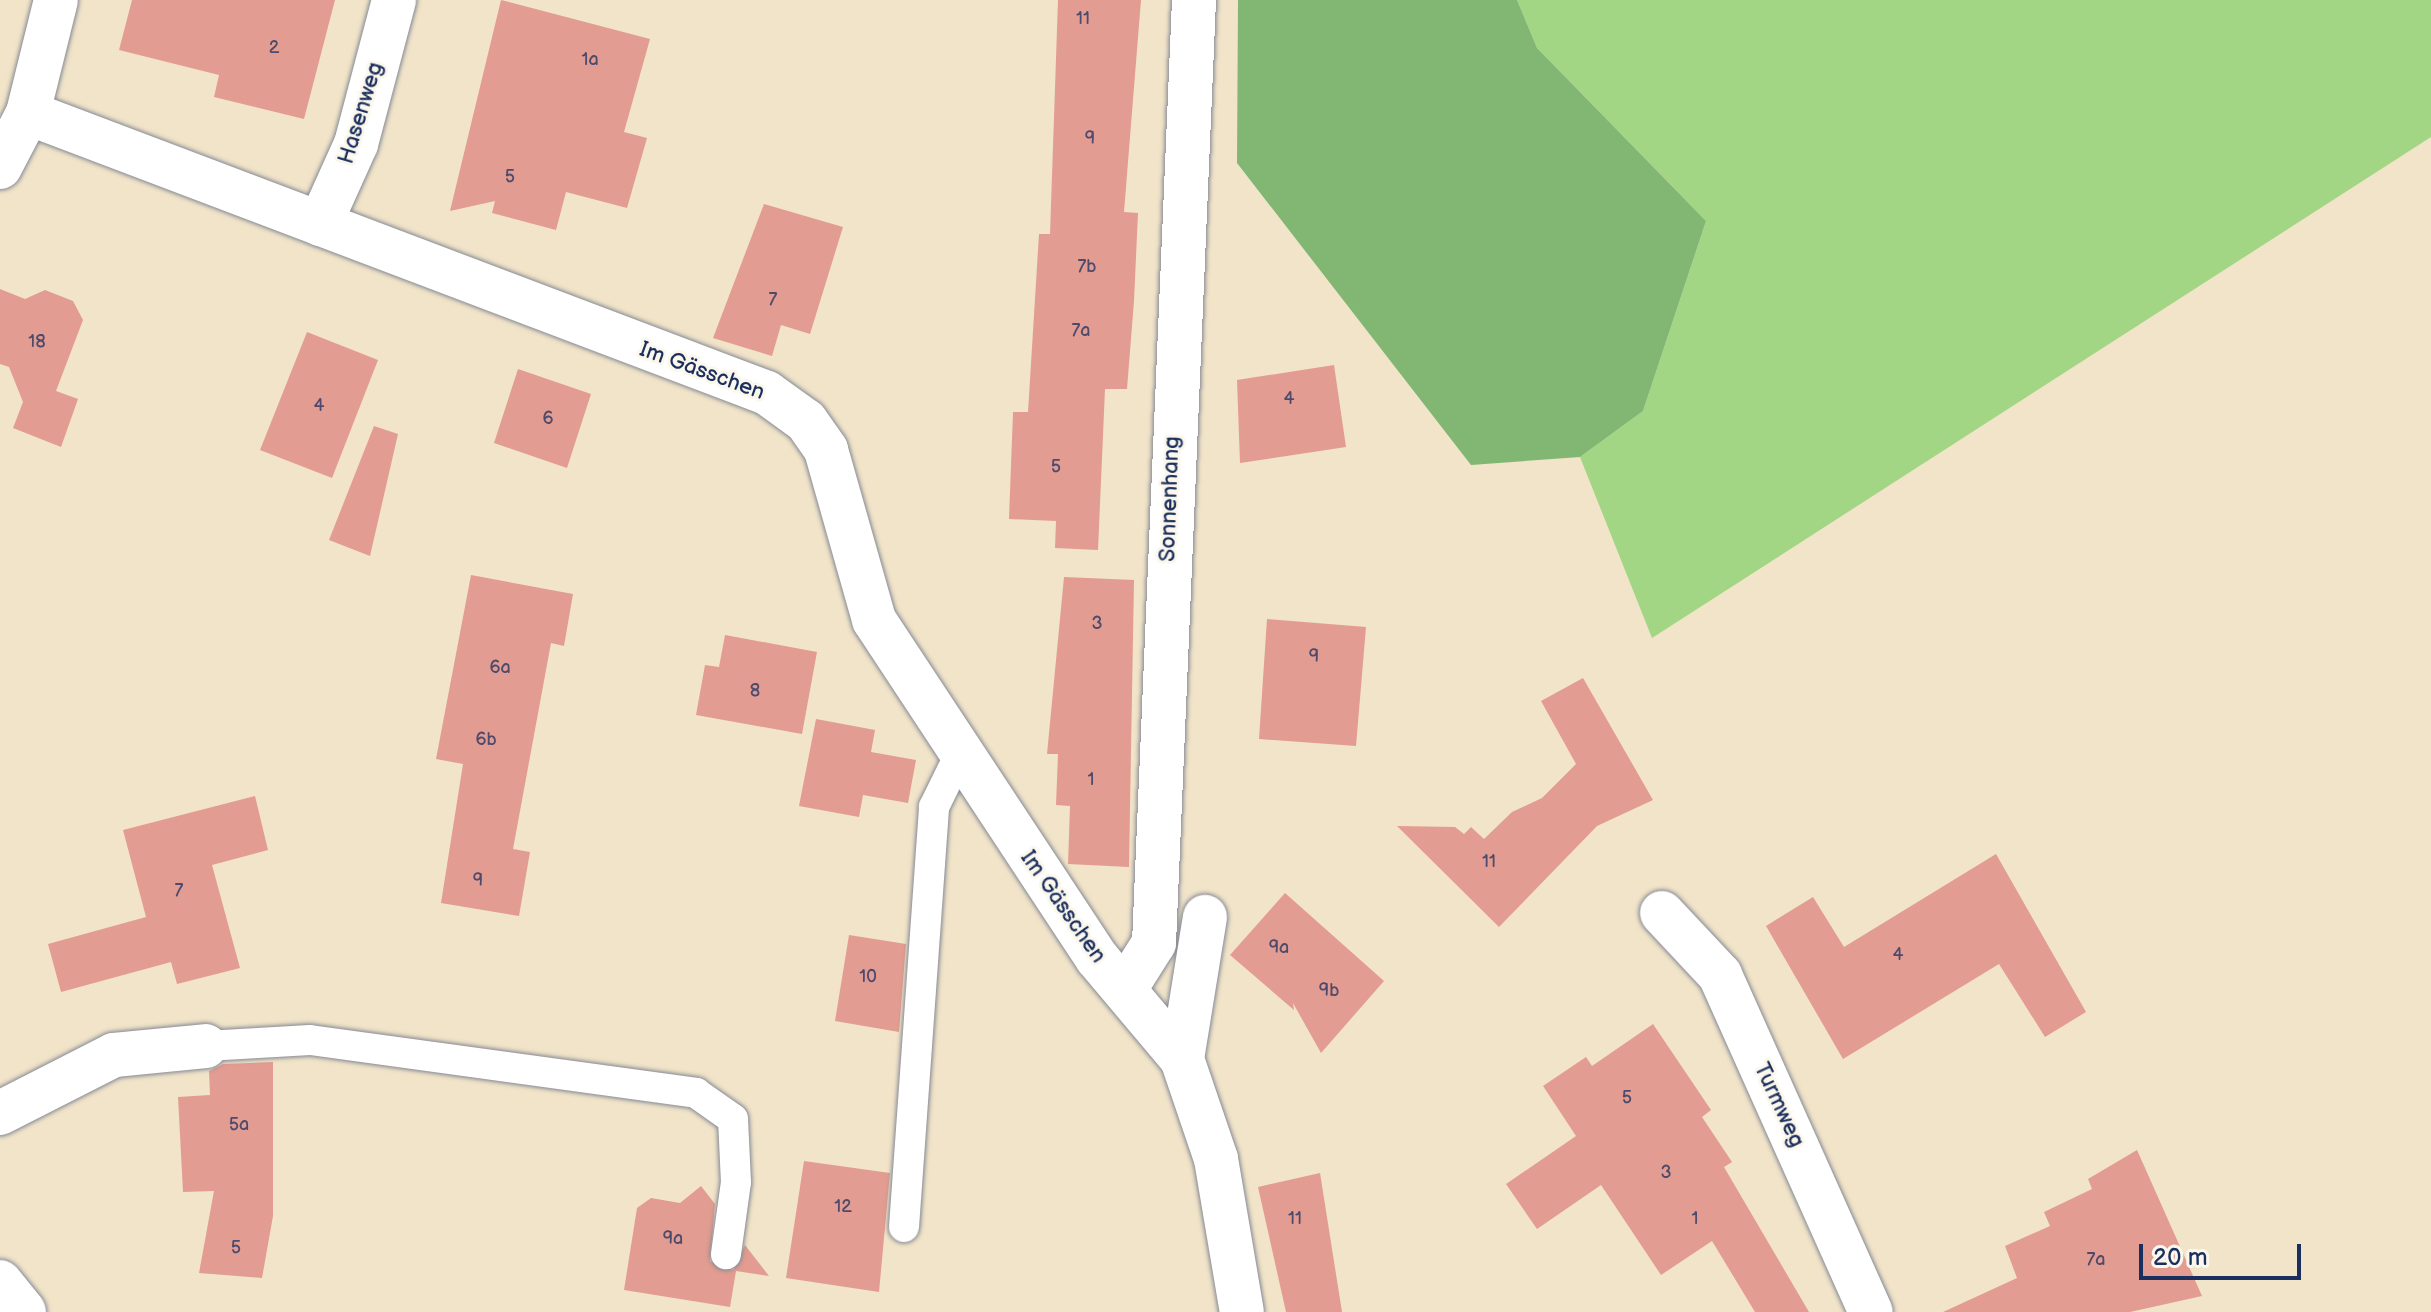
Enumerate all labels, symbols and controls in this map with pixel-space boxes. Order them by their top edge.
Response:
house number: 11 [1076,8,1090,30]
house number: 2 [269,37,279,59]
house number: 1a [581,49,599,71]
street label: Hasenweg [333,59,389,167]
house number: 9 [1085,128,1095,150]
house number: 5 [505,166,515,188]
house number: 7b [1078,256,1096,278]
house number: 7 [769,289,777,311]
house number: 7a [1071,320,1091,342]
house number: 18 [28,331,46,353]
street label: Im Gässchen [636,336,768,406]
house number: 4 [1284,388,1294,410]
house number: 4 [314,395,324,417]
house number: 6 [543,408,553,430]
street label: Sonnenhang [1155,436,1185,562]
house number: 5 [1051,456,1061,478]
house number: 3 [1091,613,1103,635]
house number: 9 [1309,646,1319,668]
house number: 6a [489,657,511,679]
house number: 8 [750,680,760,702]
house number: 6b [475,729,497,751]
house number: 1 [1088,769,1094,791]
street label: Im Gässchen [1015,846,1111,968]
house number: 11 [1482,851,1496,873]
house number: 9 [473,870,483,892]
house number: 7 [175,880,183,902]
house number: 9a [1269,937,1289,959]
house number: 4 [1893,944,1903,966]
house number: 10 [859,966,877,988]
house number: 9b [1319,980,1339,1002]
street label: Turmweg [1748,1059,1810,1151]
house number: 5 [1622,1087,1632,1109]
house number: 5a [229,1114,249,1136]
house number: 3 [1660,1162,1672,1184]
house number: 12 [834,1196,852,1218]
house number: 11 [1288,1208,1302,1230]
house number: 1 [1692,1208,1698,1230]
house number: 9a [663,1228,683,1250]
scale bar [2143,1228,2305,1278]
house number: 5 [231,1237,241,1259]
text: 20 m [2153,1243,2208,1272]
house number: 7a [2086,1249,2106,1271]

